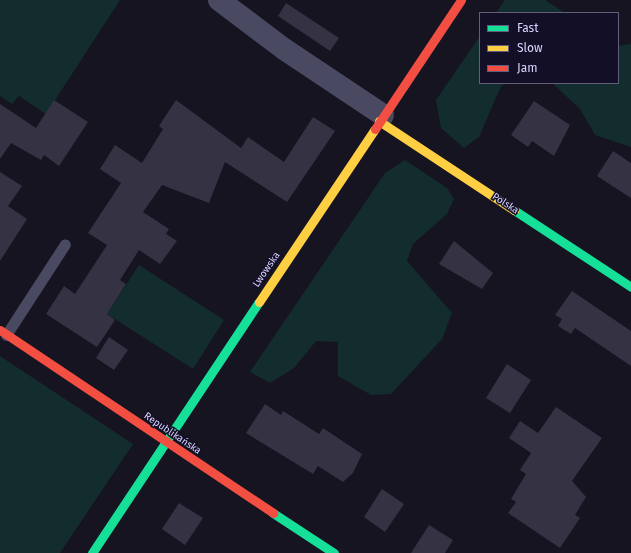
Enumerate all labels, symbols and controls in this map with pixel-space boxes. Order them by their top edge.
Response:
legend [479,12,619,84]
text: Fast [517,21,539,35]
text: Slow [517,41,543,55]
text: Jam [517,61,537,75]
street label: Polska [489,191,521,217]
street label: Lwowska [251,250,283,290]
street label: Republikańska [141,411,203,457]

